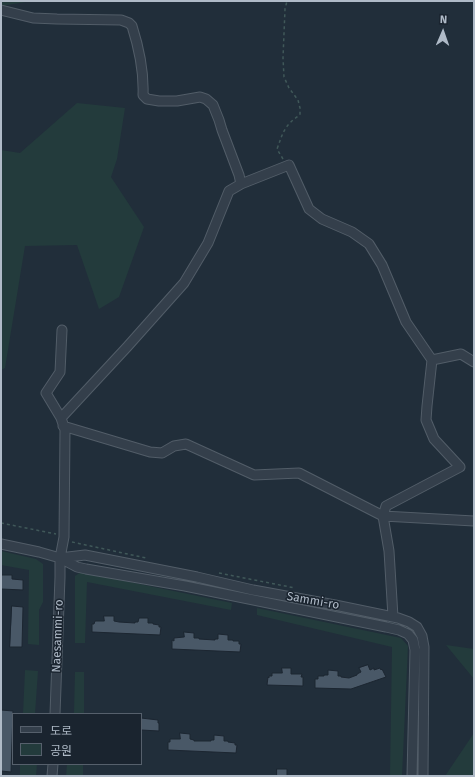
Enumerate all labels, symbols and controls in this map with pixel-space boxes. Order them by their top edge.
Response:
north arrow [423,12,463,52]
text: N [440,13,447,26]
street label: Sammi-ro [286,589,340,613]
street label: Naesammi-ro [50,599,66,673]
legend [12,713,142,765]
text: 도로 [50,724,72,738]
text: 공원 [50,744,72,758]

